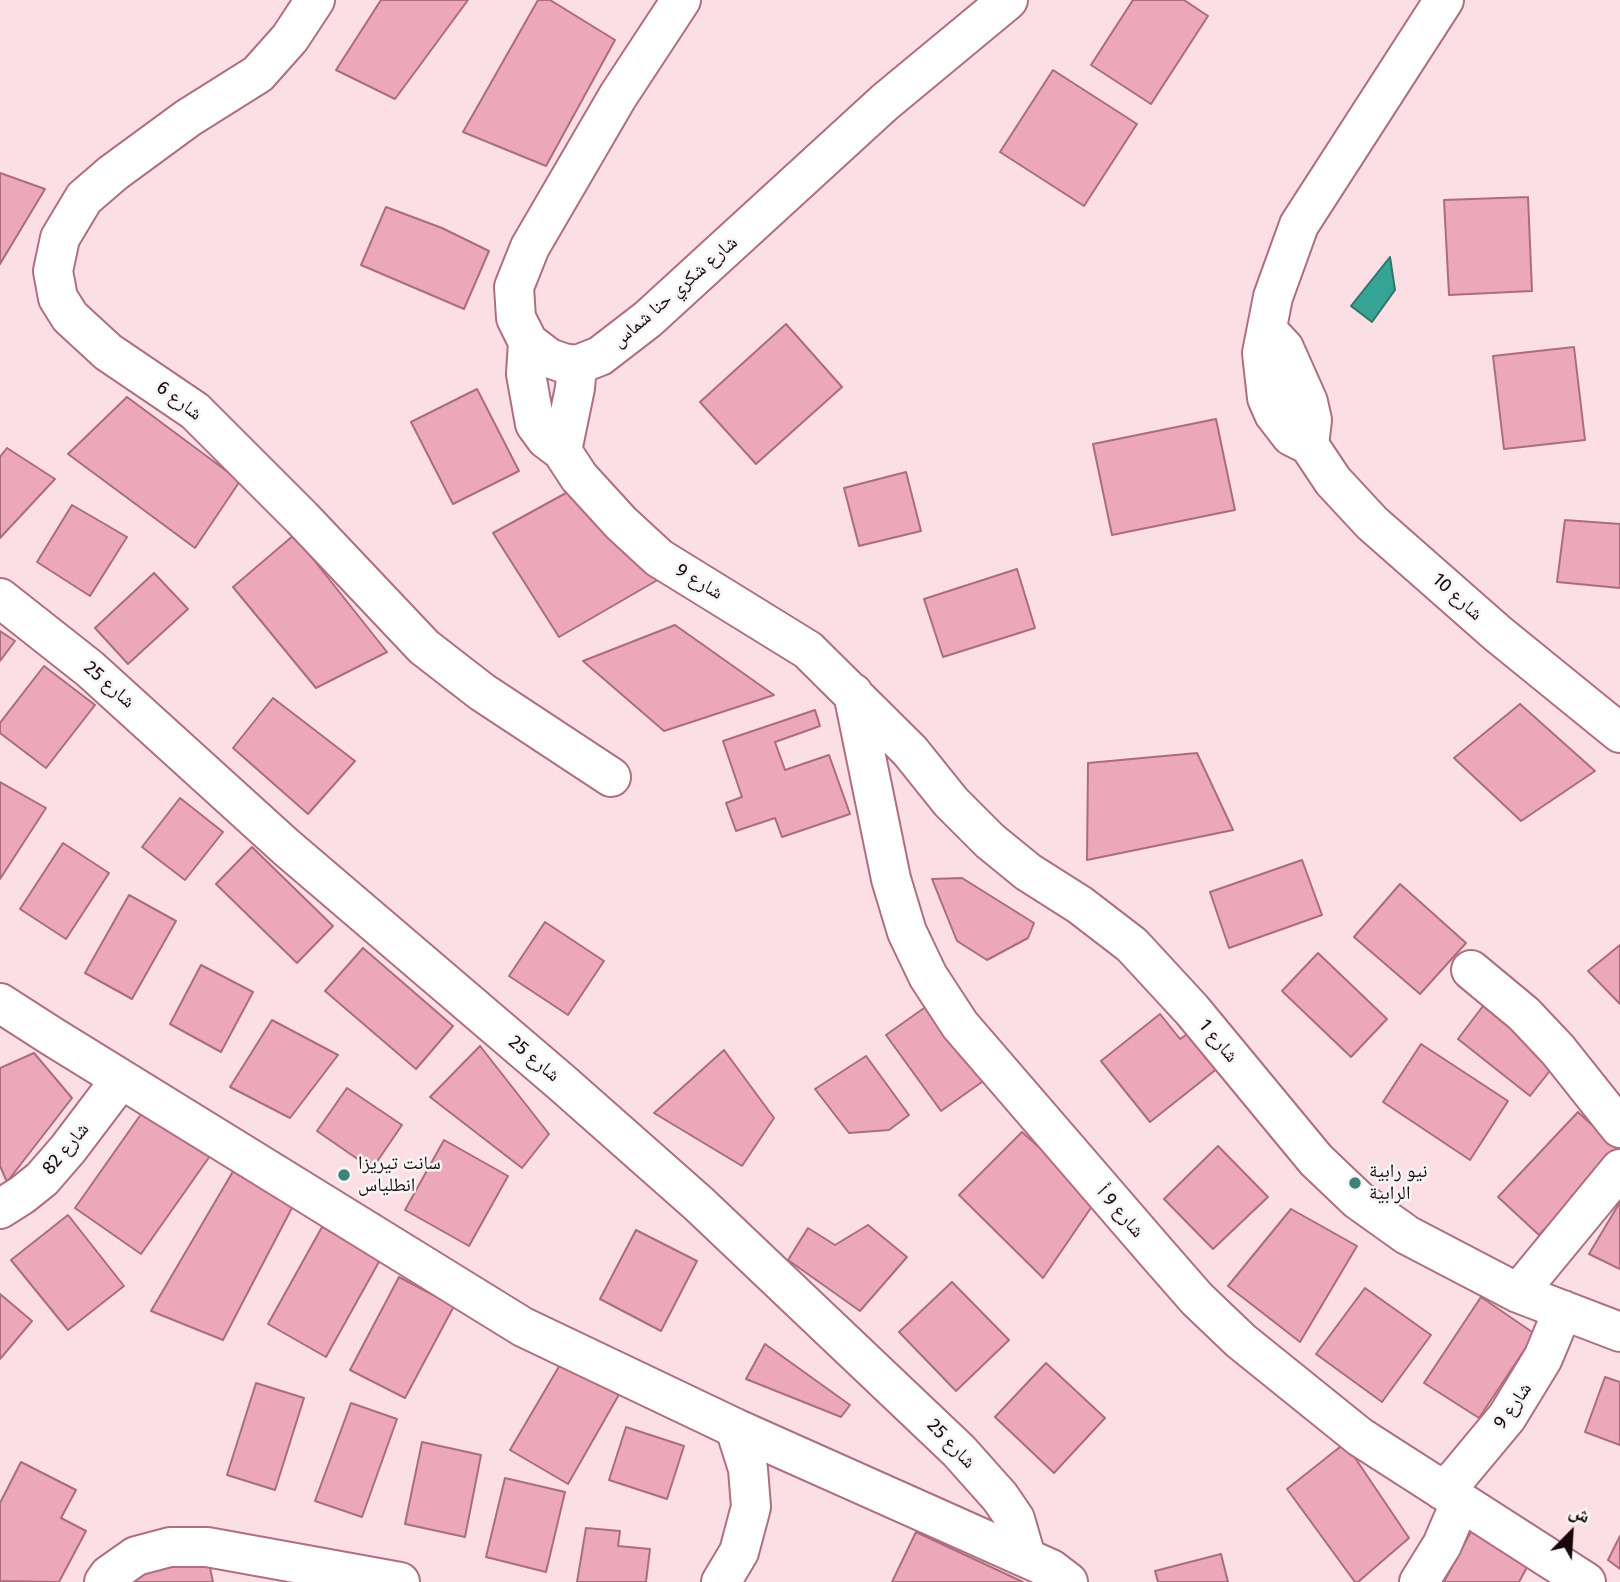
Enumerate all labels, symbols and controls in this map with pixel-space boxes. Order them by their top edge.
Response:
street label: شارع شكري حنا شماس [608,231,742,353]
street label: شارع 6 [152,376,206,426]
street label: شارع 9 [671,559,727,605]
street label: شارع 10 [1427,568,1487,626]
street label: شارع 25 [79,657,139,713]
street label: شارع 1 [1193,1015,1243,1067]
street label: شارع 25 [504,1031,564,1087]
street label: شارع 82 [38,1118,94,1180]
place label: سانت تيريزا انطلياس [358,1153,441,1197]
place label: نيو رابية الرابية [1369,1161,1428,1205]
marker: سانت تيريزا انطلياس [336,1167,352,1183]
marker: نيو رابية الرابية [1347,1175,1363,1191]
street label: شارع 9 أ [1091,1182,1149,1242]
street label: شارع 9 [1489,1379,1537,1433]
street label: شارع 25 [922,1414,980,1474]
north arrow [1536,1498,1606,1568]
text: ش [1566,1499,1594,1528]

